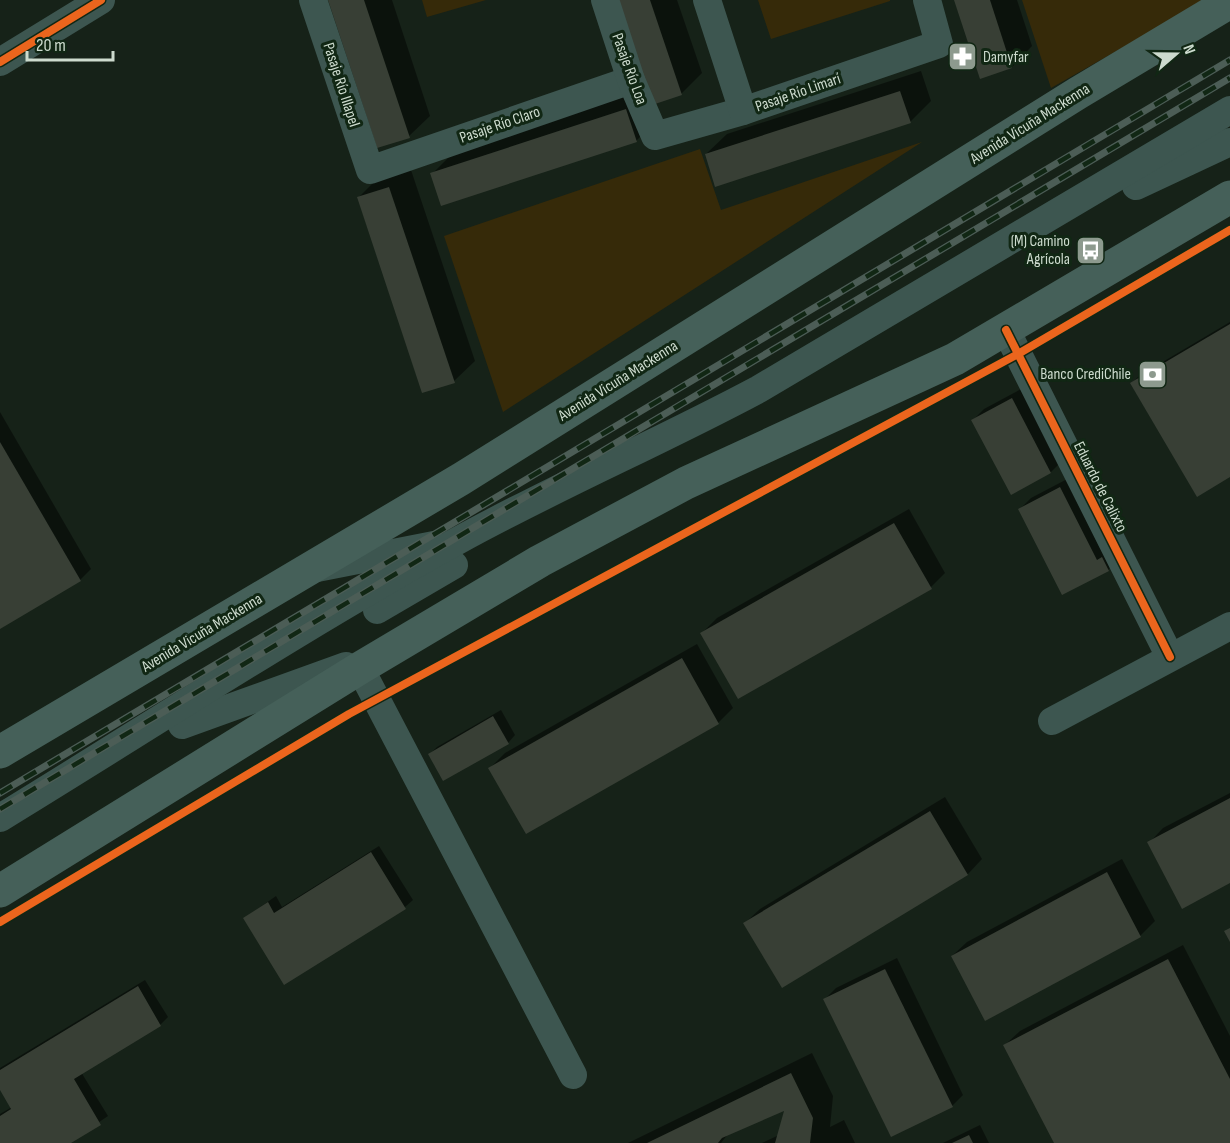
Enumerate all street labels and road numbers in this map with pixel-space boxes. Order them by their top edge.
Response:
street label: Pasaje Río Loa [607,31,651,107]
street label: Pasaje Río Illapel [318,41,364,129]
street label: Pasaje Río Limarí [753,70,843,116]
street label: Avenida Vicuña Mackenna [966,80,1093,169]
street label: Pasaje Río Claro [457,102,543,148]
street label: Avenida Vicuña Mackenna [554,337,681,426]
street label: Eduardo de Calixto [1069,439,1131,535]
street label: Avenida Vicuña Mackenna [137,589,266,677]

